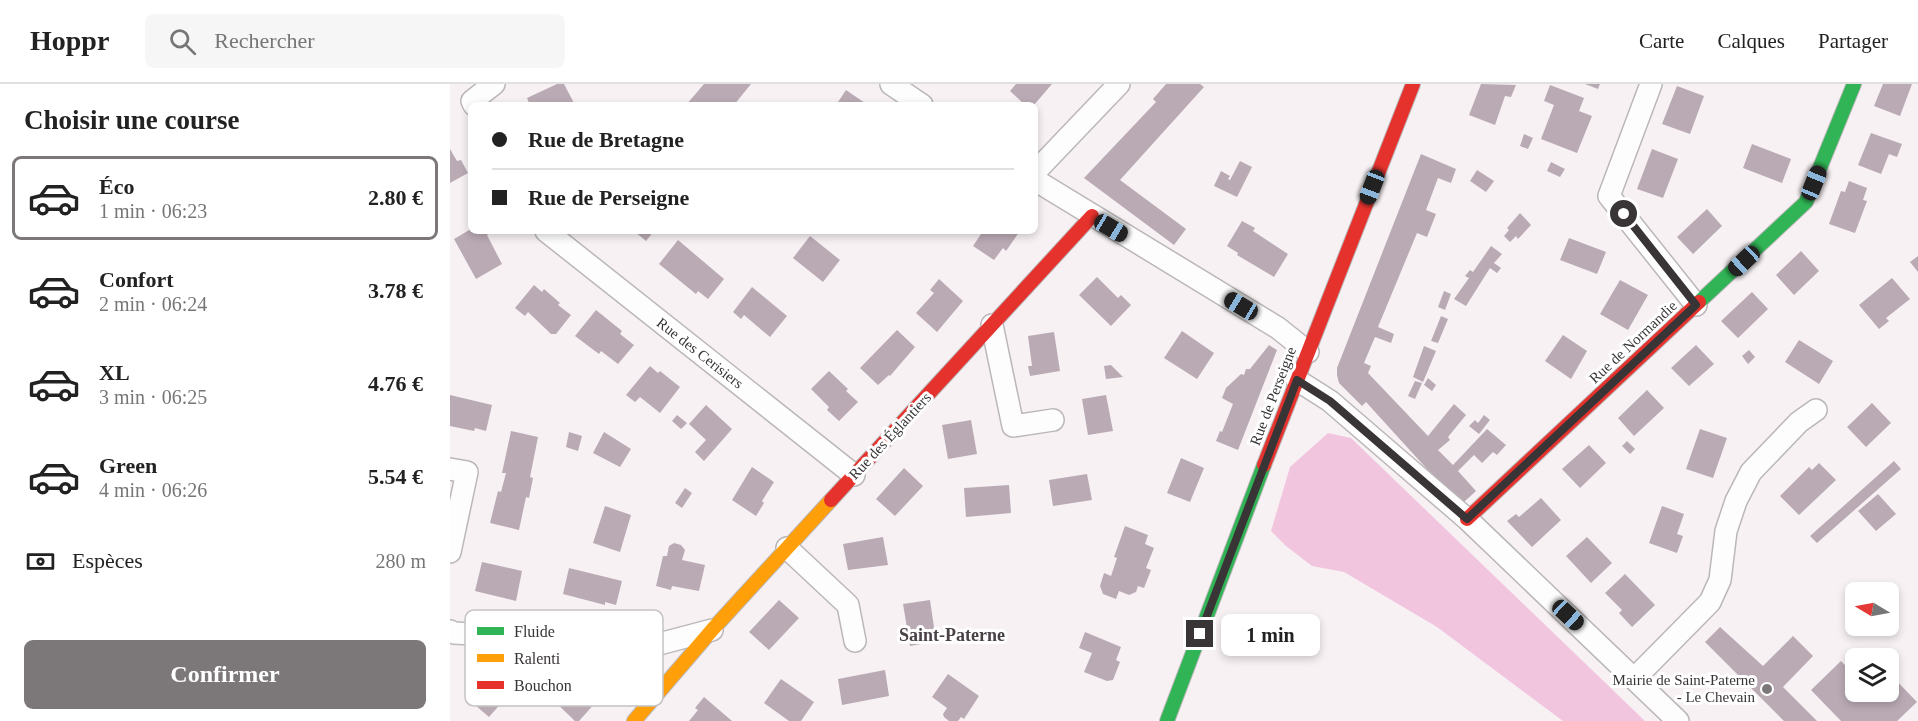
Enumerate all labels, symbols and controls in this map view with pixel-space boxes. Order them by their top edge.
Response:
search box [145,14,565,68]
text: Hoppr [30,25,109,56]
icon: search [166,25,199,58]
text: Rechercher [214,28,315,53]
text: Carte [1639,29,1684,53]
text: Calques [1717,29,1785,53]
text: Partager [1818,29,1888,53]
text: Choisir une course [24,105,240,135]
text: Rue de Bretagne [528,127,684,152]
car [1799,163,1829,203]
car [1357,167,1387,207]
icon: car [27,171,81,225]
text: Éco [99,174,134,199]
text: 2.80 € [368,185,423,210]
text: Rue de Perseigne [528,185,689,210]
text: 1 min · 06:23 [99,200,207,222]
route start [1610,200,1637,227]
car [1091,211,1131,245]
car [1725,242,1763,280]
icon: car [27,264,81,318]
text: Confort [99,267,174,292]
text: 3.78 € [368,278,423,303]
car [1221,289,1261,323]
text: 2 min · 06:24 [99,293,207,315]
street label: Rue de Normandie [1586,297,1680,386]
street label: Rue des Cerisiers [654,314,746,392]
street label: Rue de Perseigne [1247,344,1299,447]
icon: car [27,357,81,411]
text: XL [99,360,130,385]
text: 4.76 € [368,371,423,396]
text: 3 min · 06:25 [99,386,207,408]
street label: Rue des Églantiers [846,389,934,483]
icon: car [27,450,81,504]
text: Green [99,453,157,478]
text: 5.54 € [368,464,423,489]
text: 4 min · 06:26 [99,479,207,501]
icon: cash [24,545,57,578]
text: Espèces [72,548,143,573]
text: 280 m [375,550,426,572]
north arrow [1845,582,1899,636]
map controls [1845,582,1899,702]
car [1549,596,1587,634]
legend [465,610,663,706]
callout: 1 min [1221,613,1320,655]
route end [1186,620,1213,647]
text: Fluide [514,623,555,640]
text: 1 min [1246,624,1295,646]
district label: Saint-Paterne [899,625,1005,645]
button: Confirmer [24,640,426,709]
button: layers [1845,648,1899,702]
text: Ralenti [514,650,561,667]
place label: Mairie de Saint-Paterne - Le Chevain [1613,672,1755,705]
text: Bouchon [514,677,572,694]
marker: Mairie de Saint-Paterne - Le Chevain [1760,682,1774,696]

